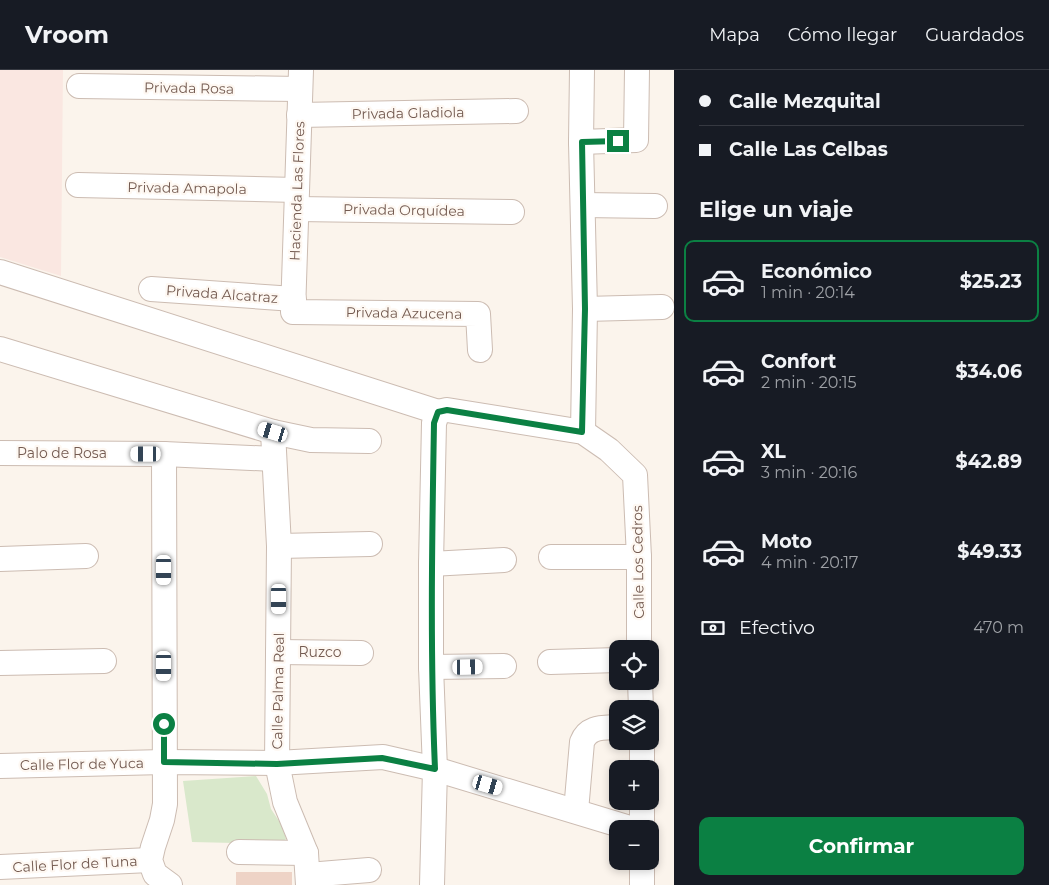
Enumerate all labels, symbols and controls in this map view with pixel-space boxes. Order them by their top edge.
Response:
text: Vroom [25,20,109,49]
text: Mapa [709,24,760,46]
text: Cómo llegar [788,24,897,46]
text: Guardados [925,24,1024,46]
street label: Privada Rosa [144,78,234,98]
text: Calle Mezquital [729,90,881,113]
street label: Privada Gladiola [351,103,465,123]
street label: Hacienda Las Flores [286,121,308,261]
route end [607,130,629,152]
text: Calle Las Celbas [729,138,888,161]
street label: Privada Amapola [127,178,247,198]
text: Elige un viaje [699,196,853,223]
street label: Privada Orquídea [343,200,465,220]
icon: car [701,259,746,304]
text: Económico [761,260,872,283]
text: $25.23 [960,270,1022,293]
street label: Privada Alcatraz [165,281,279,307]
text: 1 min · 20:14 [761,283,855,302]
street label: Privada Azucena [346,303,462,323]
icon: car [701,349,746,394]
text: Confort [761,350,836,373]
text: $34.06 [955,360,1022,383]
text: 2 min · 20:15 [761,373,857,392]
car [256,420,289,444]
icon: car [701,439,746,484]
text: XL [761,440,786,463]
street label: Palo de Rosa [17,444,107,462]
car [131,447,161,462]
text: $42.89 [955,450,1022,473]
text: 3 min · 20:16 [761,463,857,482]
street label: Calle Los Cedros [628,505,648,619]
icon: car [701,529,746,574]
text: Moto [761,530,812,553]
text: $49.33 [957,540,1022,563]
text: 4 min · 20:17 [761,553,859,572]
car [156,555,171,585]
car [271,584,286,614]
icon: cash [699,614,727,642]
text: Efectivo [739,616,815,639]
text: 470 m [973,618,1024,637]
street label: Calle Palma Real [268,632,288,750]
map controls [609,640,659,870]
button: locate [609,640,659,690]
street label: Ruzco [298,643,342,661]
car [156,651,171,681]
car [452,659,483,675]
button: layers [609,700,659,750]
route start [153,713,175,735]
street label: Calle Flor de Yuca [20,754,144,774]
button: + [609,760,659,810]
car [471,774,504,796]
button: Confirmar [699,817,1024,875]
button: − [609,820,659,870]
street label: Calle Flor de Tuna [12,852,138,876]

